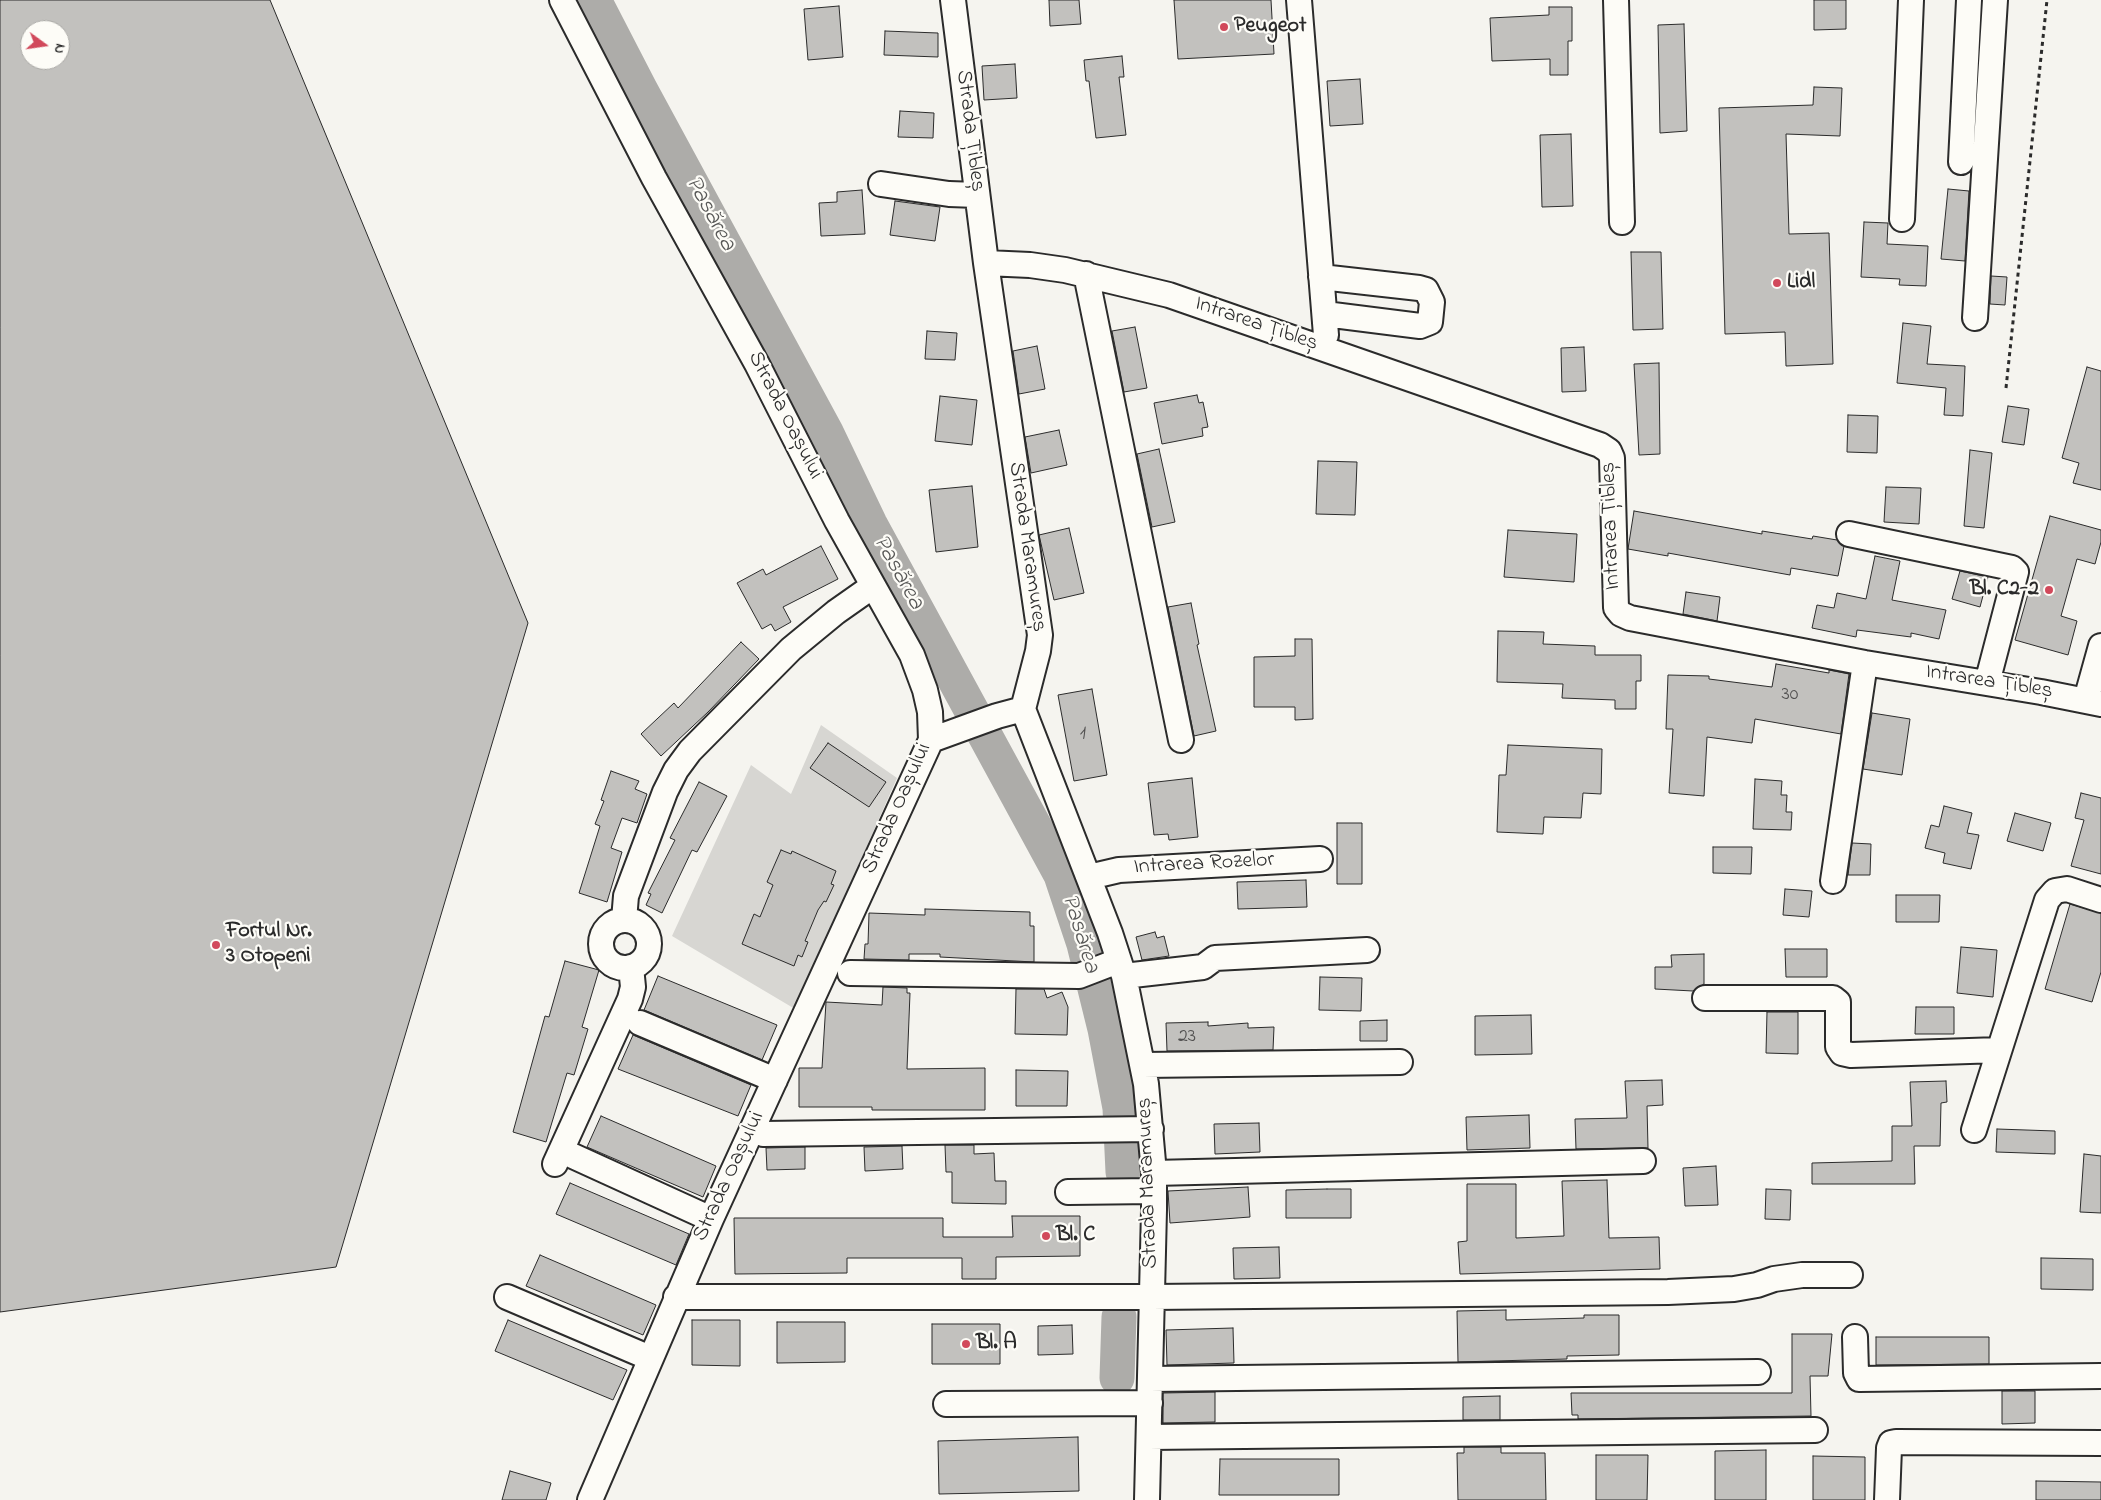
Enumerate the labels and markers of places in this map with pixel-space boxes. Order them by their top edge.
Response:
place label: Peugeot [1234,14,1306,40]
marker: Peugeot [1218,21,1230,33]
place label: Lidl [1787,270,1815,296]
marker: Lidl [1771,277,1783,289]
place label: Bl. C2-2 [1970,577,2039,603]
marker: Bl. C2-2 [2043,584,2055,596]
place label: Fortul Nr. 3 Otopeni [226,919,312,970]
marker: Fortul Nr. 3 Otopeni [210,939,222,951]
place label: Bl. C [1056,1223,1095,1249]
marker: Bl. C [1040,1230,1052,1242]
place label: Bl. A [976,1331,1017,1357]
marker: Bl. A [960,1338,972,1350]

